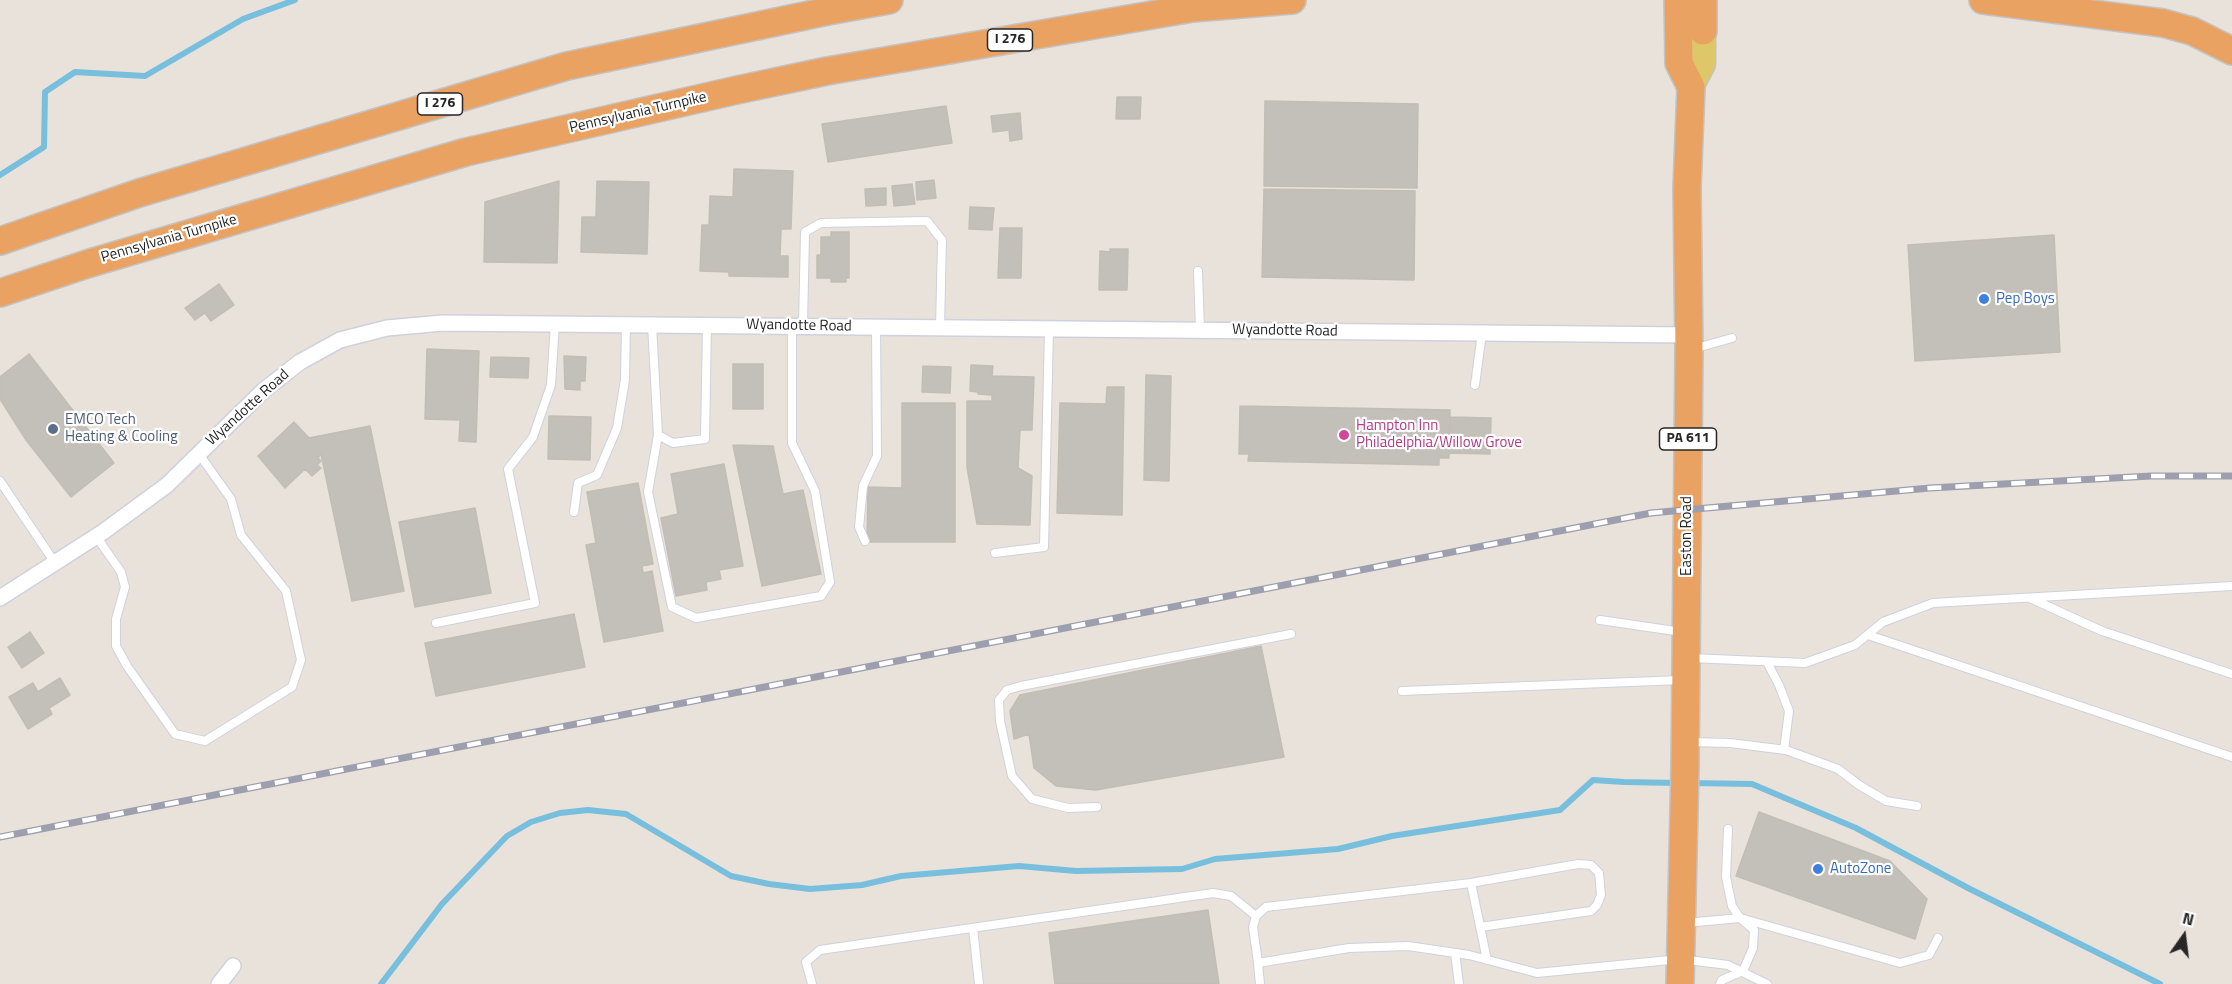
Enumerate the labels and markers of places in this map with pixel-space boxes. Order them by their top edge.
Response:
place label: Pep Boys [1996,290,2055,308]
marker: Pep Boys [1977,292,1991,306]
place label: EMCO Tech Heating & Cooling [65,411,178,446]
place label: Hampton Inn Philadelphia/Willow Grove [1356,417,1522,452]
marker: EMCO Tech Heating & Cooling [46,422,60,436]
marker: Hampton Inn Philadelphia/Willow Grove [1337,428,1351,442]
place label: AutoZone [1830,860,1891,878]
marker: AutoZone [1811,862,1825,876]

